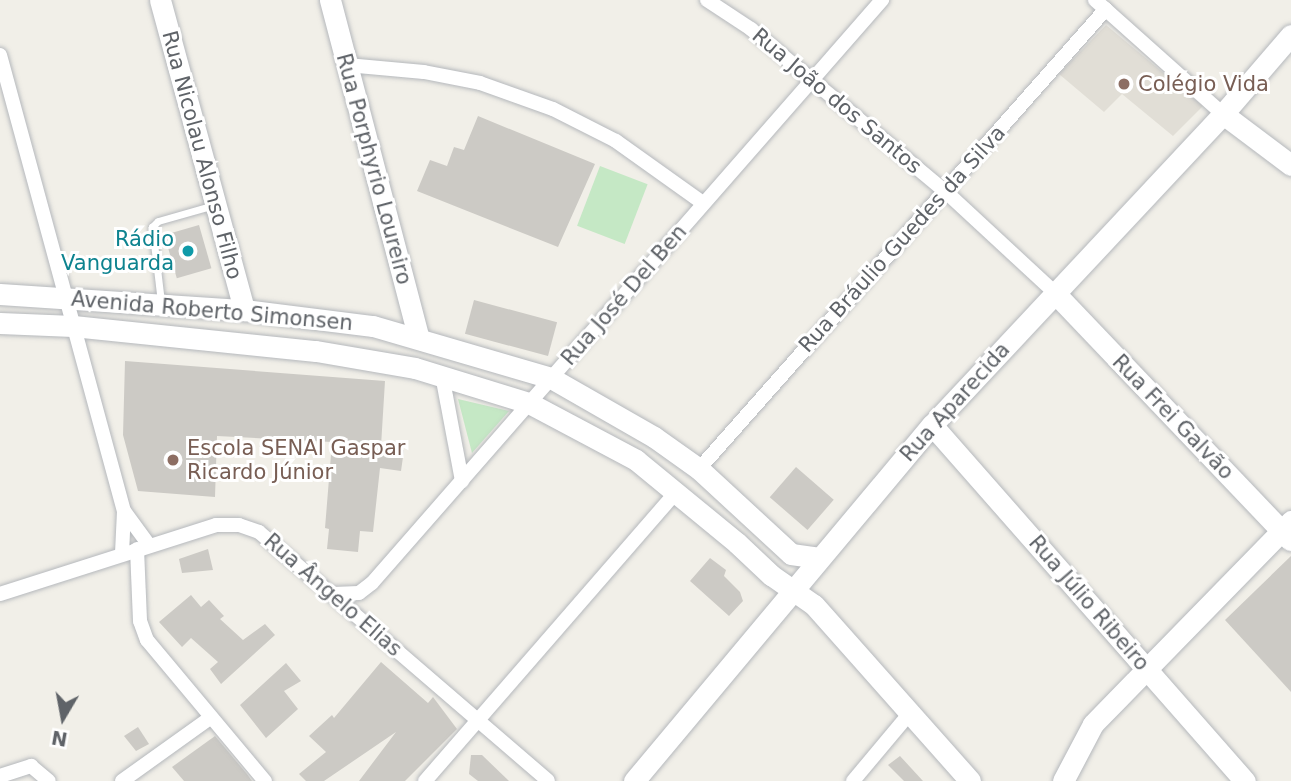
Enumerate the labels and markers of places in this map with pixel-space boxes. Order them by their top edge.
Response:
place label: Colégio Vida [1138,71,1269,97]
marker: Colégio Vida [1116,76,1132,92]
place label: Rádio Vanguarda [61,226,174,276]
marker: Rádio Vanguarda [180,243,196,259]
place label: Escola SENAI Gaspar Ricardo Júnior [187,435,405,485]
marker: Escola SENAI Gaspar Ricardo Júnior [165,452,181,468]

